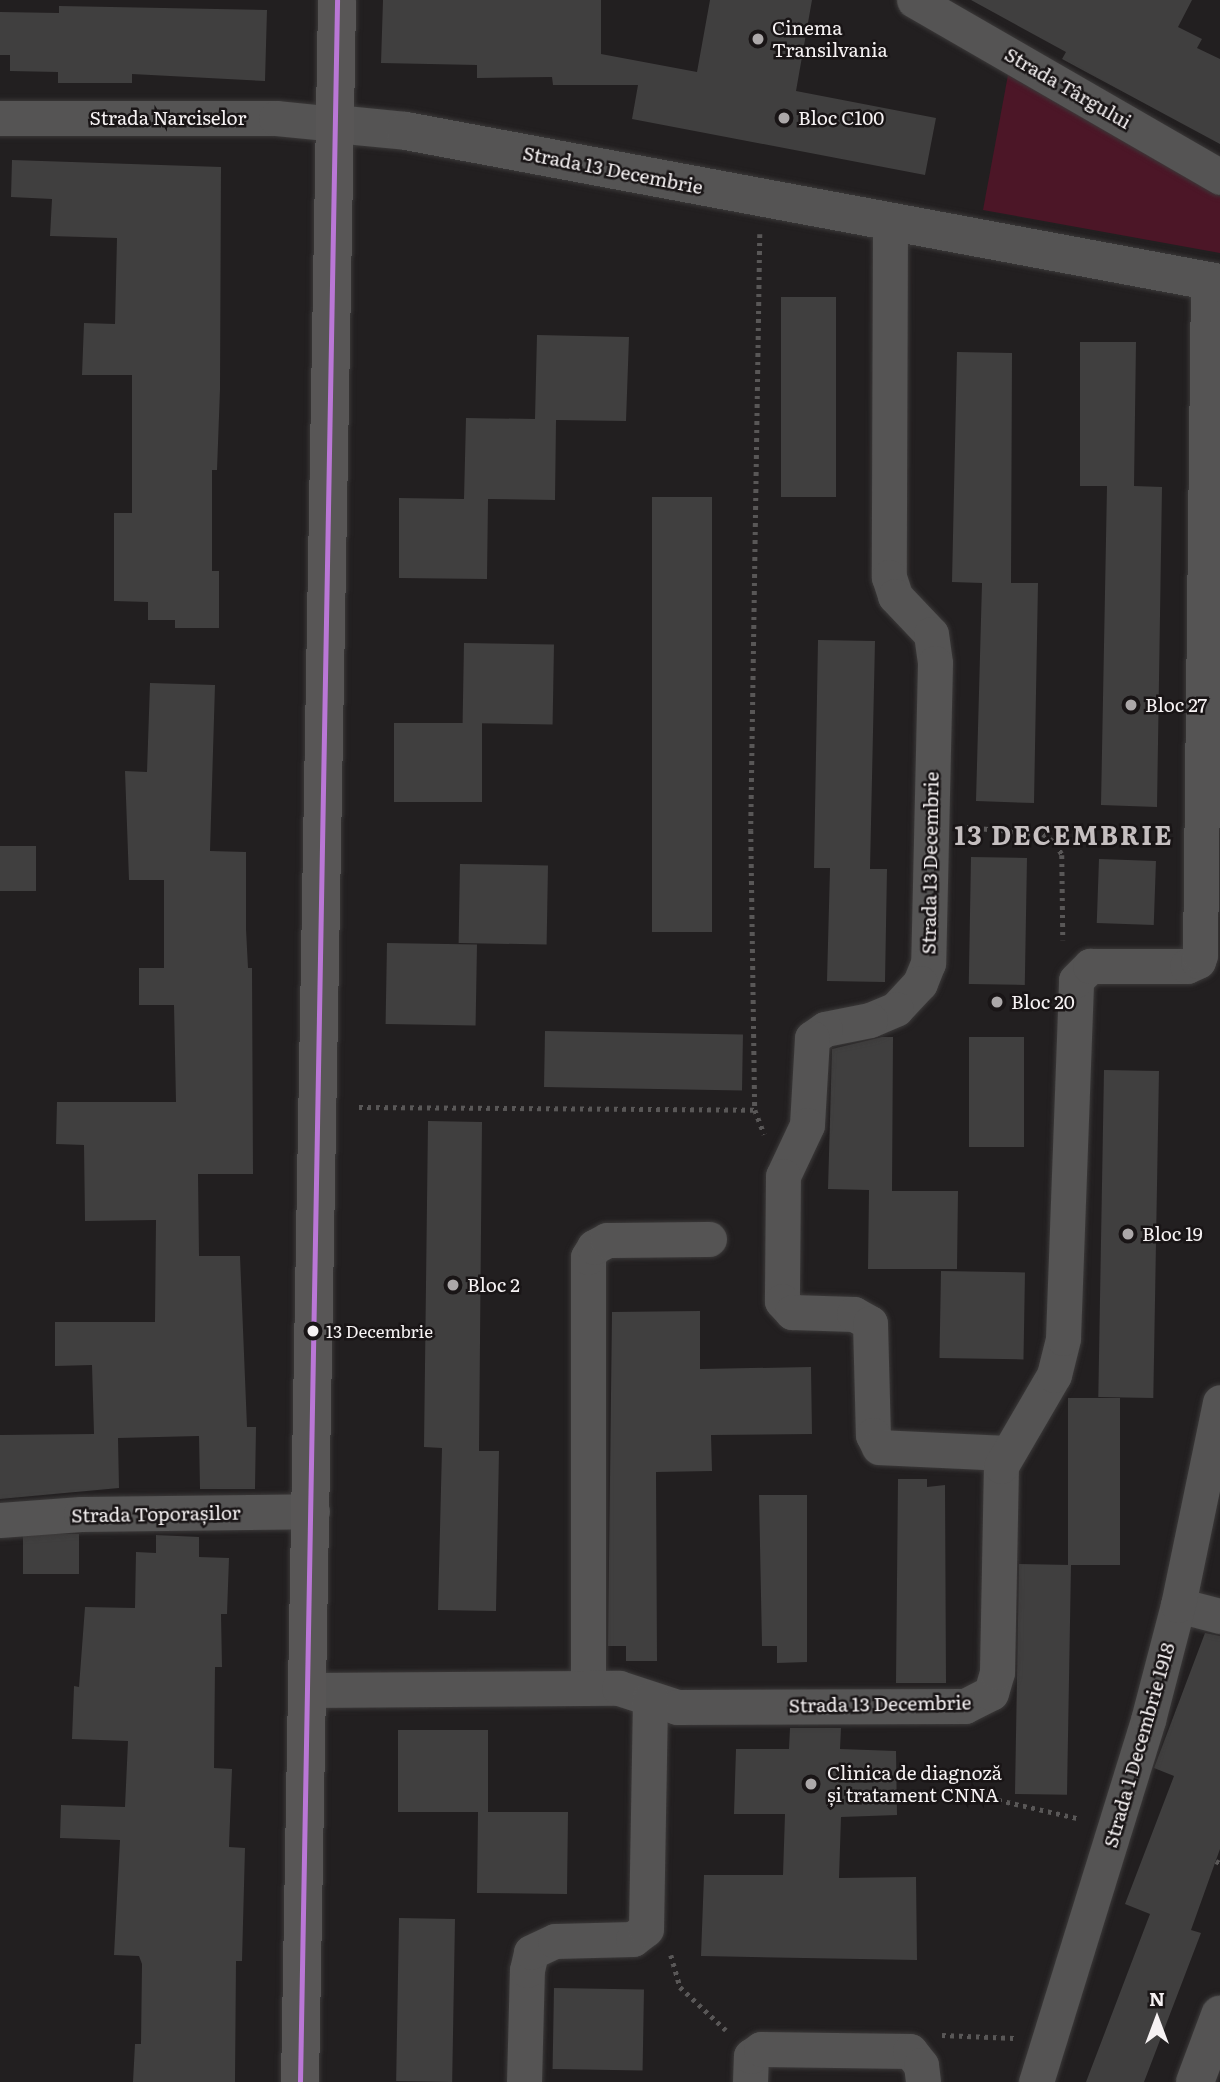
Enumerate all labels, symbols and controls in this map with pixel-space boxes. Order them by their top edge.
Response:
place label: Cinema Transilvania [772,17,888,61]
marker: Cinema Transilvania [750,31,766,47]
street label: Strada Târgului [1001,43,1135,133]
street label: Strada Narciselor [89,107,247,129]
place label: Bloc C100 [798,107,884,129]
marker: Bloc C100 [776,110,792,126]
street label: Strada 13 Decembrie [521,141,705,199]
place label: Bloc 27 [1145,694,1207,716]
marker: Bloc 27 [1123,697,1139,713]
street label: Strada 13 Decembrie [917,771,943,955]
district label: 13 DECEMBRIE [956,818,1172,850]
place label: Bloc 20 [1011,991,1075,1013]
marker: Bloc 20 [989,994,1005,1010]
place label: Bloc 19 [1142,1223,1203,1245]
marker: Bloc 19 [1120,1226,1136,1242]
place label: Bloc 2 [467,1274,520,1296]
marker: Bloc 2 [445,1277,461,1293]
place label: 13 Decembrie [326,1321,433,1341]
marker: 13 Decembrie [306,1324,320,1338]
street label: Strada Toporașilor [71,1501,241,1527]
street label: Strada 1 Decembrie 1918 [1099,1640,1179,1850]
street label: Strada 13 Decembrie [788,1691,972,1717]
place label: Clinica de diagnoză și tratament CNNA [827,1762,1002,1806]
marker: Clinica de diagnoză și tratament CNNA [801,1774,821,1794]
north arrow [1122,1984,1192,2054]
text: N [1149,1984,1165,2012]

